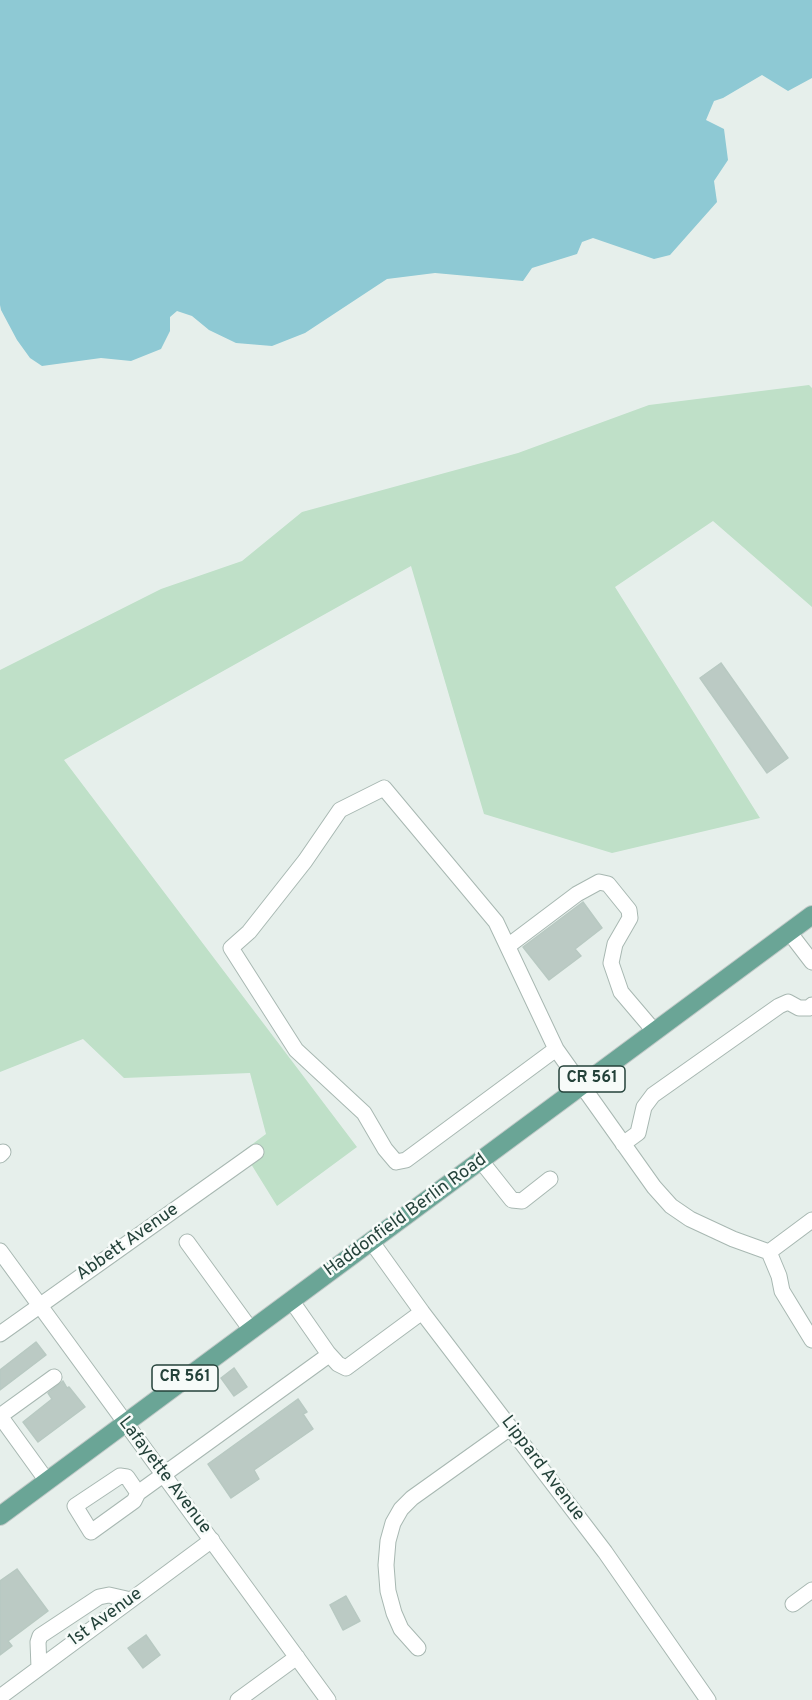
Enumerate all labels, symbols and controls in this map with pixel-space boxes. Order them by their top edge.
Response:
road number: CR 561 [559,1066,625,1092]
street label: Haddonfield Berlin Road [321,1150,491,1282]
street label: Abbett Avenue [73,1200,183,1286]
road number: CR 561 [152,1365,218,1391]
street label: Lippard Avenue [495,1412,589,1526]
street label: Lafayette Avenue [113,1413,215,1539]
street label: 1st Avenue [65,1584,147,1652]

